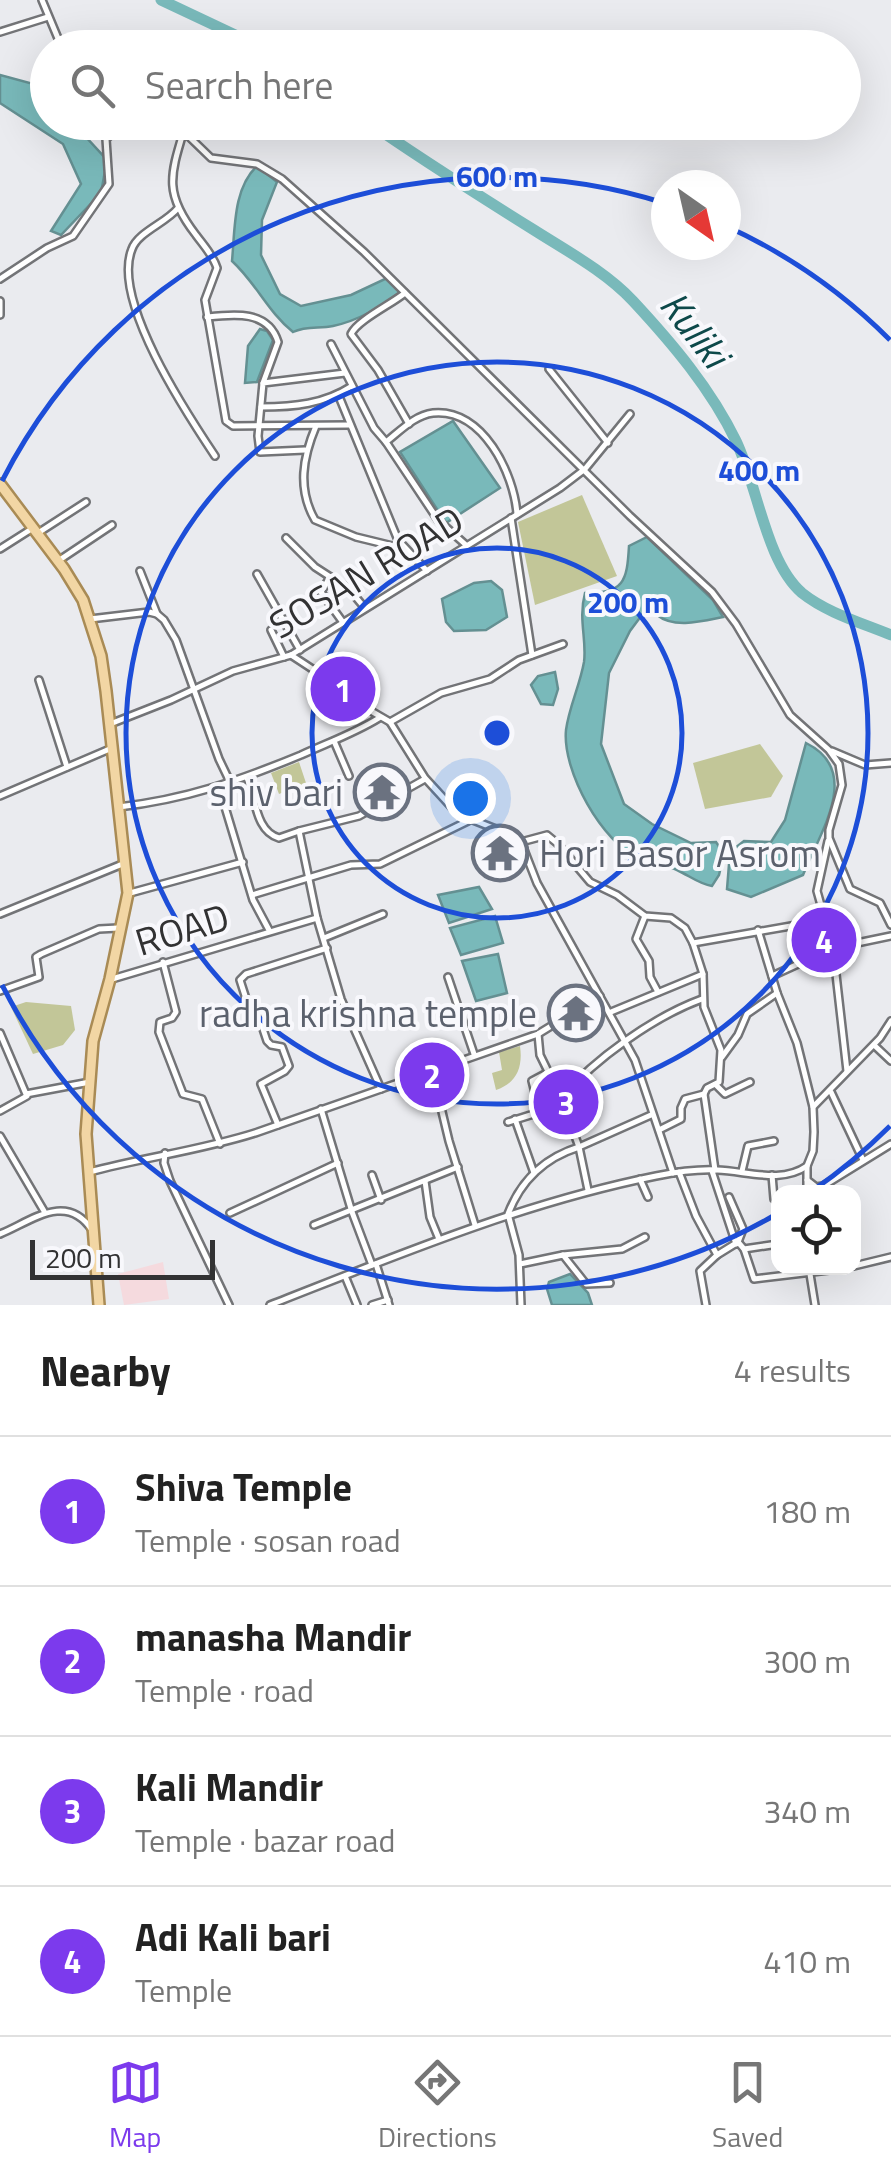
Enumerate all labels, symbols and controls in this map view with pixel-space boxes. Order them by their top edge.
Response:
search box [30,30,861,140]
text: Search here [145,56,333,114]
icon: search [65,58,120,113]
text: 600 m [456,153,538,199]
north arrow [651,170,741,260]
water label: Kuliki [645,278,748,384]
text: 400 m [718,447,800,493]
street label: SOSAN ROAD [258,491,474,653]
text: 200 m [587,579,669,625]
pin: 1 [310,652,376,726]
centre of rings [479,715,515,751]
temple icon: shiv bari [352,762,412,822]
place label: shiv bari [209,763,343,821]
your location [445,773,496,824]
temple icon: Hori Basor Asrom [470,823,530,883]
place label: Hori Basor Asrom [539,824,821,882]
street label: ROAD [128,887,236,971]
pin: 4 [792,902,856,978]
temple icon: radha krishna temple [546,983,606,1043]
place label: radha krishna temple [199,984,537,1042]
pin: 2 [400,1038,464,1112]
pin: 3 [534,1064,598,1140]
map controls [771,1185,861,1275]
button: locate [771,1185,861,1275]
scale bar [30,1235,215,1280]
text: 200 m [45,1236,122,1279]
text: Nearby [40,1338,171,1402]
text: 4 results [734,1346,851,1394]
text: Shiva Temple [135,1458,352,1516]
text: 1 [64,1487,81,1535]
text: 180 m [763,1487,851,1535]
text: Temple · sosan road [135,1516,401,1564]
text: manasha Mandir [135,1608,411,1666]
text: 2 [64,1637,81,1685]
text: 300 m [763,1637,851,1685]
text: Temple · road [135,1666,314,1714]
text: Kali Mandir [135,1758,323,1816]
text: 3 [64,1787,81,1835]
text: 340 m [763,1787,851,1835]
text: Temple · bazar road [135,1816,395,1864]
text: Adi Kali bari [135,1908,331,1966]
text: 4 [64,1937,81,1985]
text: 410 m [763,1937,851,1985]
text: Temple [135,1966,232,2014]
tab: Map [108,2055,163,2158]
tab: Directions [378,2055,497,2158]
tab: Saved [712,2055,783,2158]

